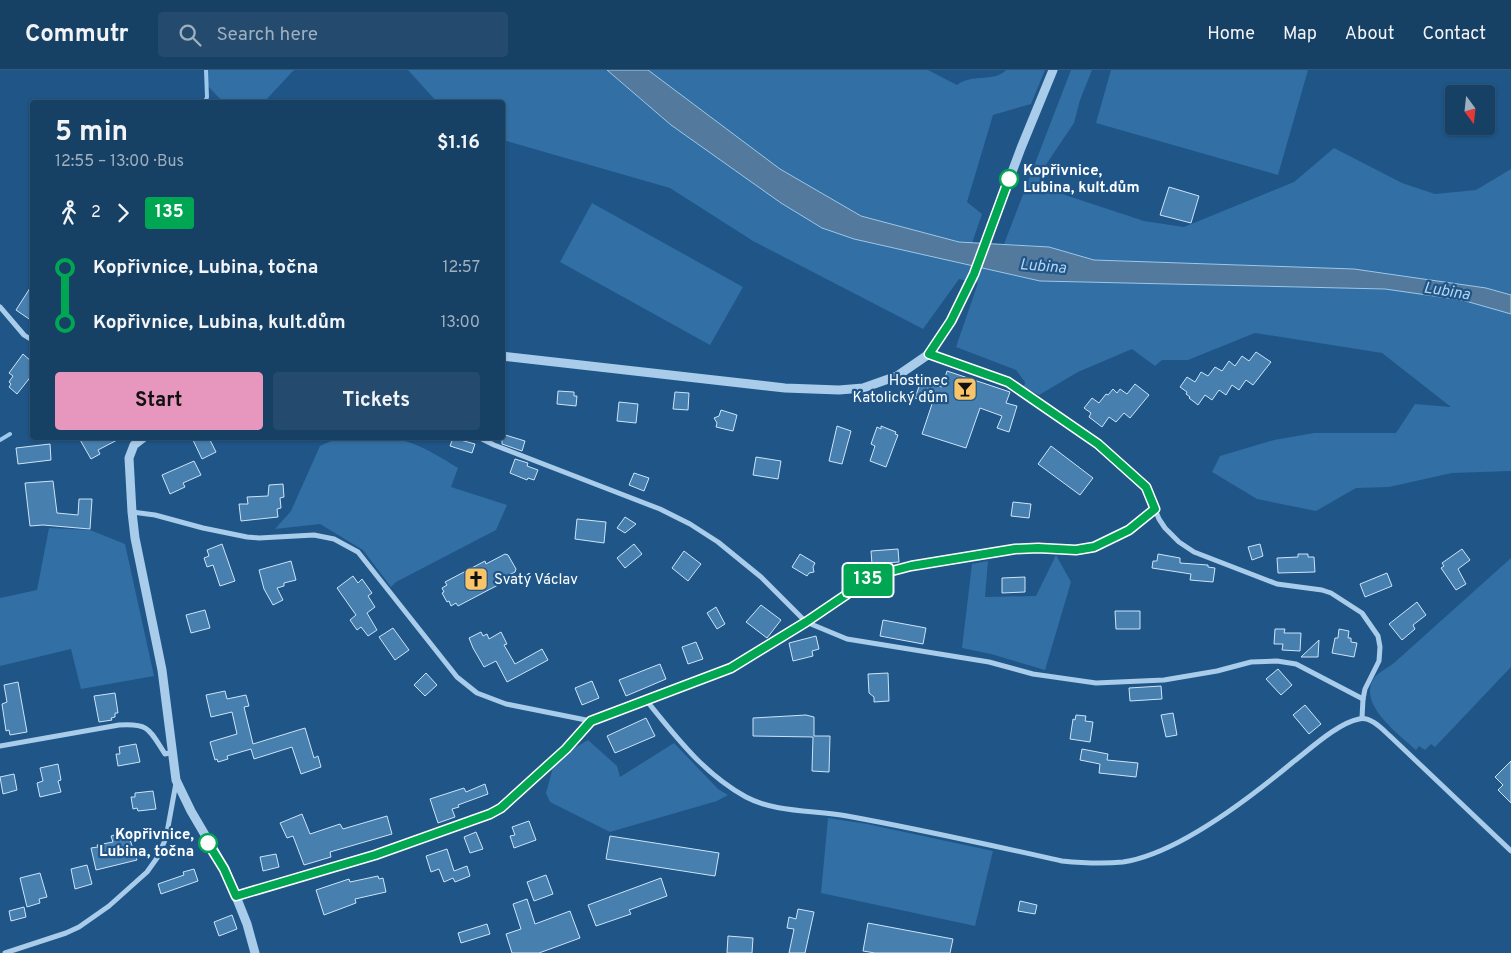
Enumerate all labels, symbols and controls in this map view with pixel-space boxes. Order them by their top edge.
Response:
search box [158,12,508,57]
text: Commutr [25,20,128,50]
icon: search [176,21,204,49]
text: Search here [216,23,318,47]
text: Home [1207,23,1255,46]
text: Map [1283,23,1317,46]
text: About [1345,23,1394,46]
text: Contact [1422,23,1486,46]
north arrow [1445,85,1495,135]
map controls [1445,85,1495,135]
text: 5 min [55,115,128,151]
text: $1.16 [437,131,480,155]
text: 12:55 – 13:00 · Bus [55,152,184,172]
place label: Kopřivnice, Lubina, kult.dům [1023,162,1140,198]
marker: Kopřivnice, Lubina, kult.dům [999,169,1019,189]
icon: walk [55,199,83,227]
icon: forward [109,199,137,227]
text: 135 [155,201,184,224]
text: 2 [91,203,101,223]
water label: Lubina [1019,255,1068,279]
text: Kopřivnice, Lubina, točna [93,256,318,280]
text: 12:57 [443,258,480,278]
water label: Lubina [1422,278,1472,306]
text: Kopřivnice, Lubina, kult.dům [93,311,346,335]
text: 13:00 [440,313,480,333]
button: Start [55,372,263,430]
button: Tickets [273,372,480,430]
place label: Hostinec Katolický dům [853,372,948,408]
bar icon: Hostinec Katolický dům [952,376,978,402]
line badge: 135 [839,564,897,596]
church icon: Svatý Václav [463,566,489,592]
text: 135 [854,568,883,591]
place label: Svatý Václav [494,571,578,590]
place label: Kopřivnice, Lubina, točna [99,826,194,862]
marker: Kopřivnice, Lubina, točna [198,833,218,853]

